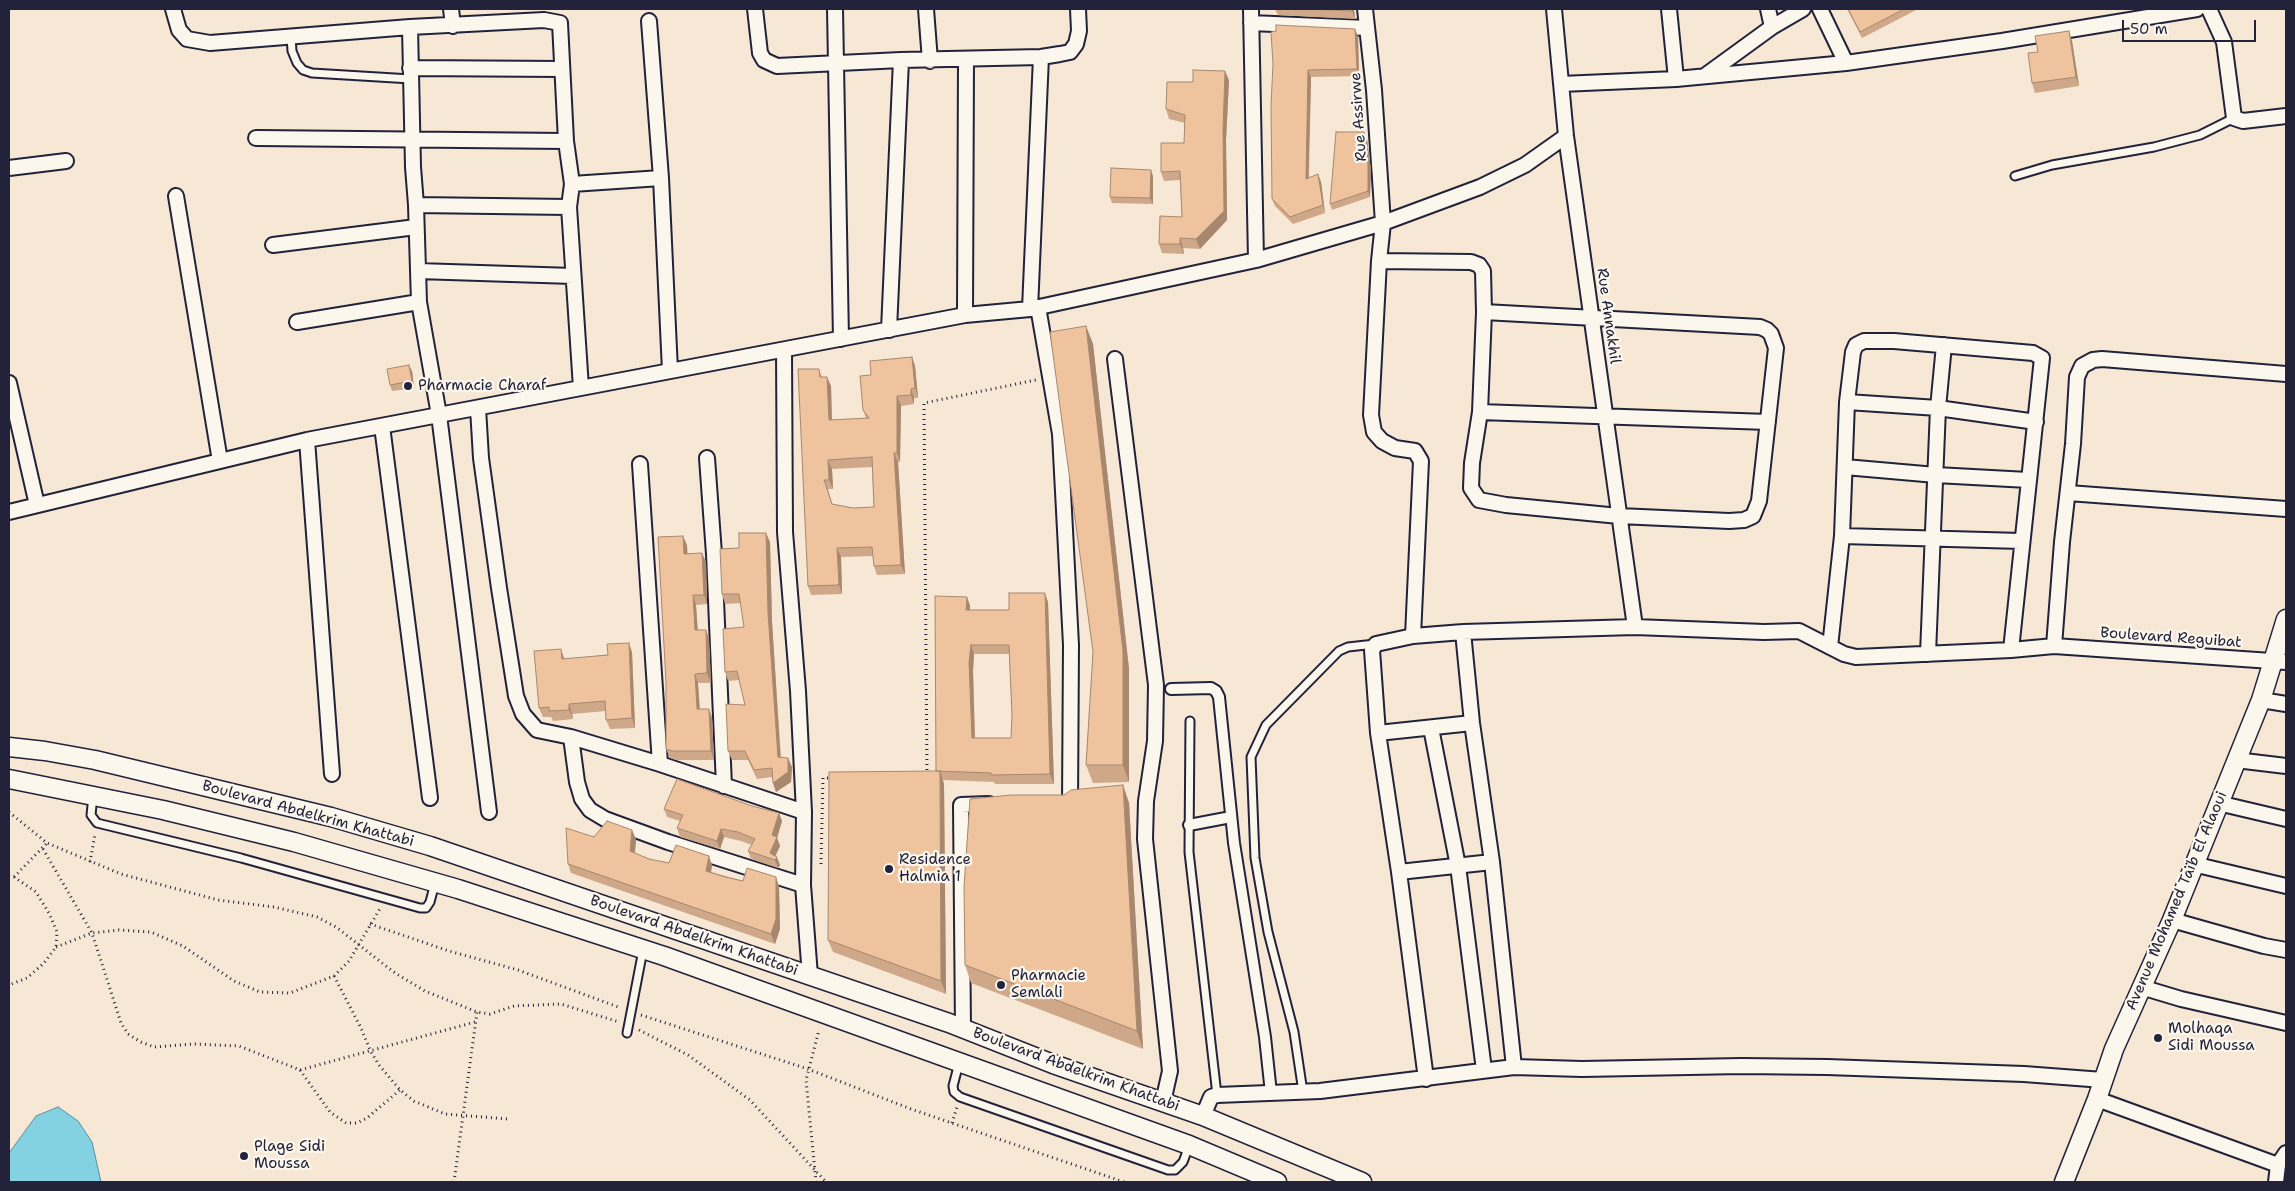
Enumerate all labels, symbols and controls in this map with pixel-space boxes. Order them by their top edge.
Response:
scale bar [2125,10,2259,42]
text: 50 m [2130,19,2168,39]
street label: Rue Assirwe [1347,72,1371,162]
street label: Rue Annakhil [1592,267,1624,365]
place label: Pharmacie Charaf [418,377,546,395]
marker: Pharmacie Charaf [402,380,414,392]
street label: Boulevard Reguibat [2100,624,2242,652]
street label: Boulevard Abdelkrim Khattabi [200,777,416,851]
street label: Avenue Mohamed Taïb El Alaoui [2123,789,2231,1013]
place label: Residence Halmia 1 [899,851,971,886]
marker: Residence Halmia 1 [883,863,895,875]
street label: Boulevard Abdelkrim Khattabi [588,892,800,980]
place label: Pharmacie Semlali [1011,967,1086,1002]
marker: Pharmacie Semlali [995,979,1007,991]
place label: Molhaqa Sidi Moussa [2168,1020,2255,1055]
street label: Boulevard Abdelkrim Khattabi [970,1024,1182,1116]
marker: Molhaqa Sidi Moussa [2152,1032,2164,1044]
place label: Plage Sidi Moussa [254,1138,325,1173]
marker: Plage Sidi Moussa [238,1150,250,1162]

